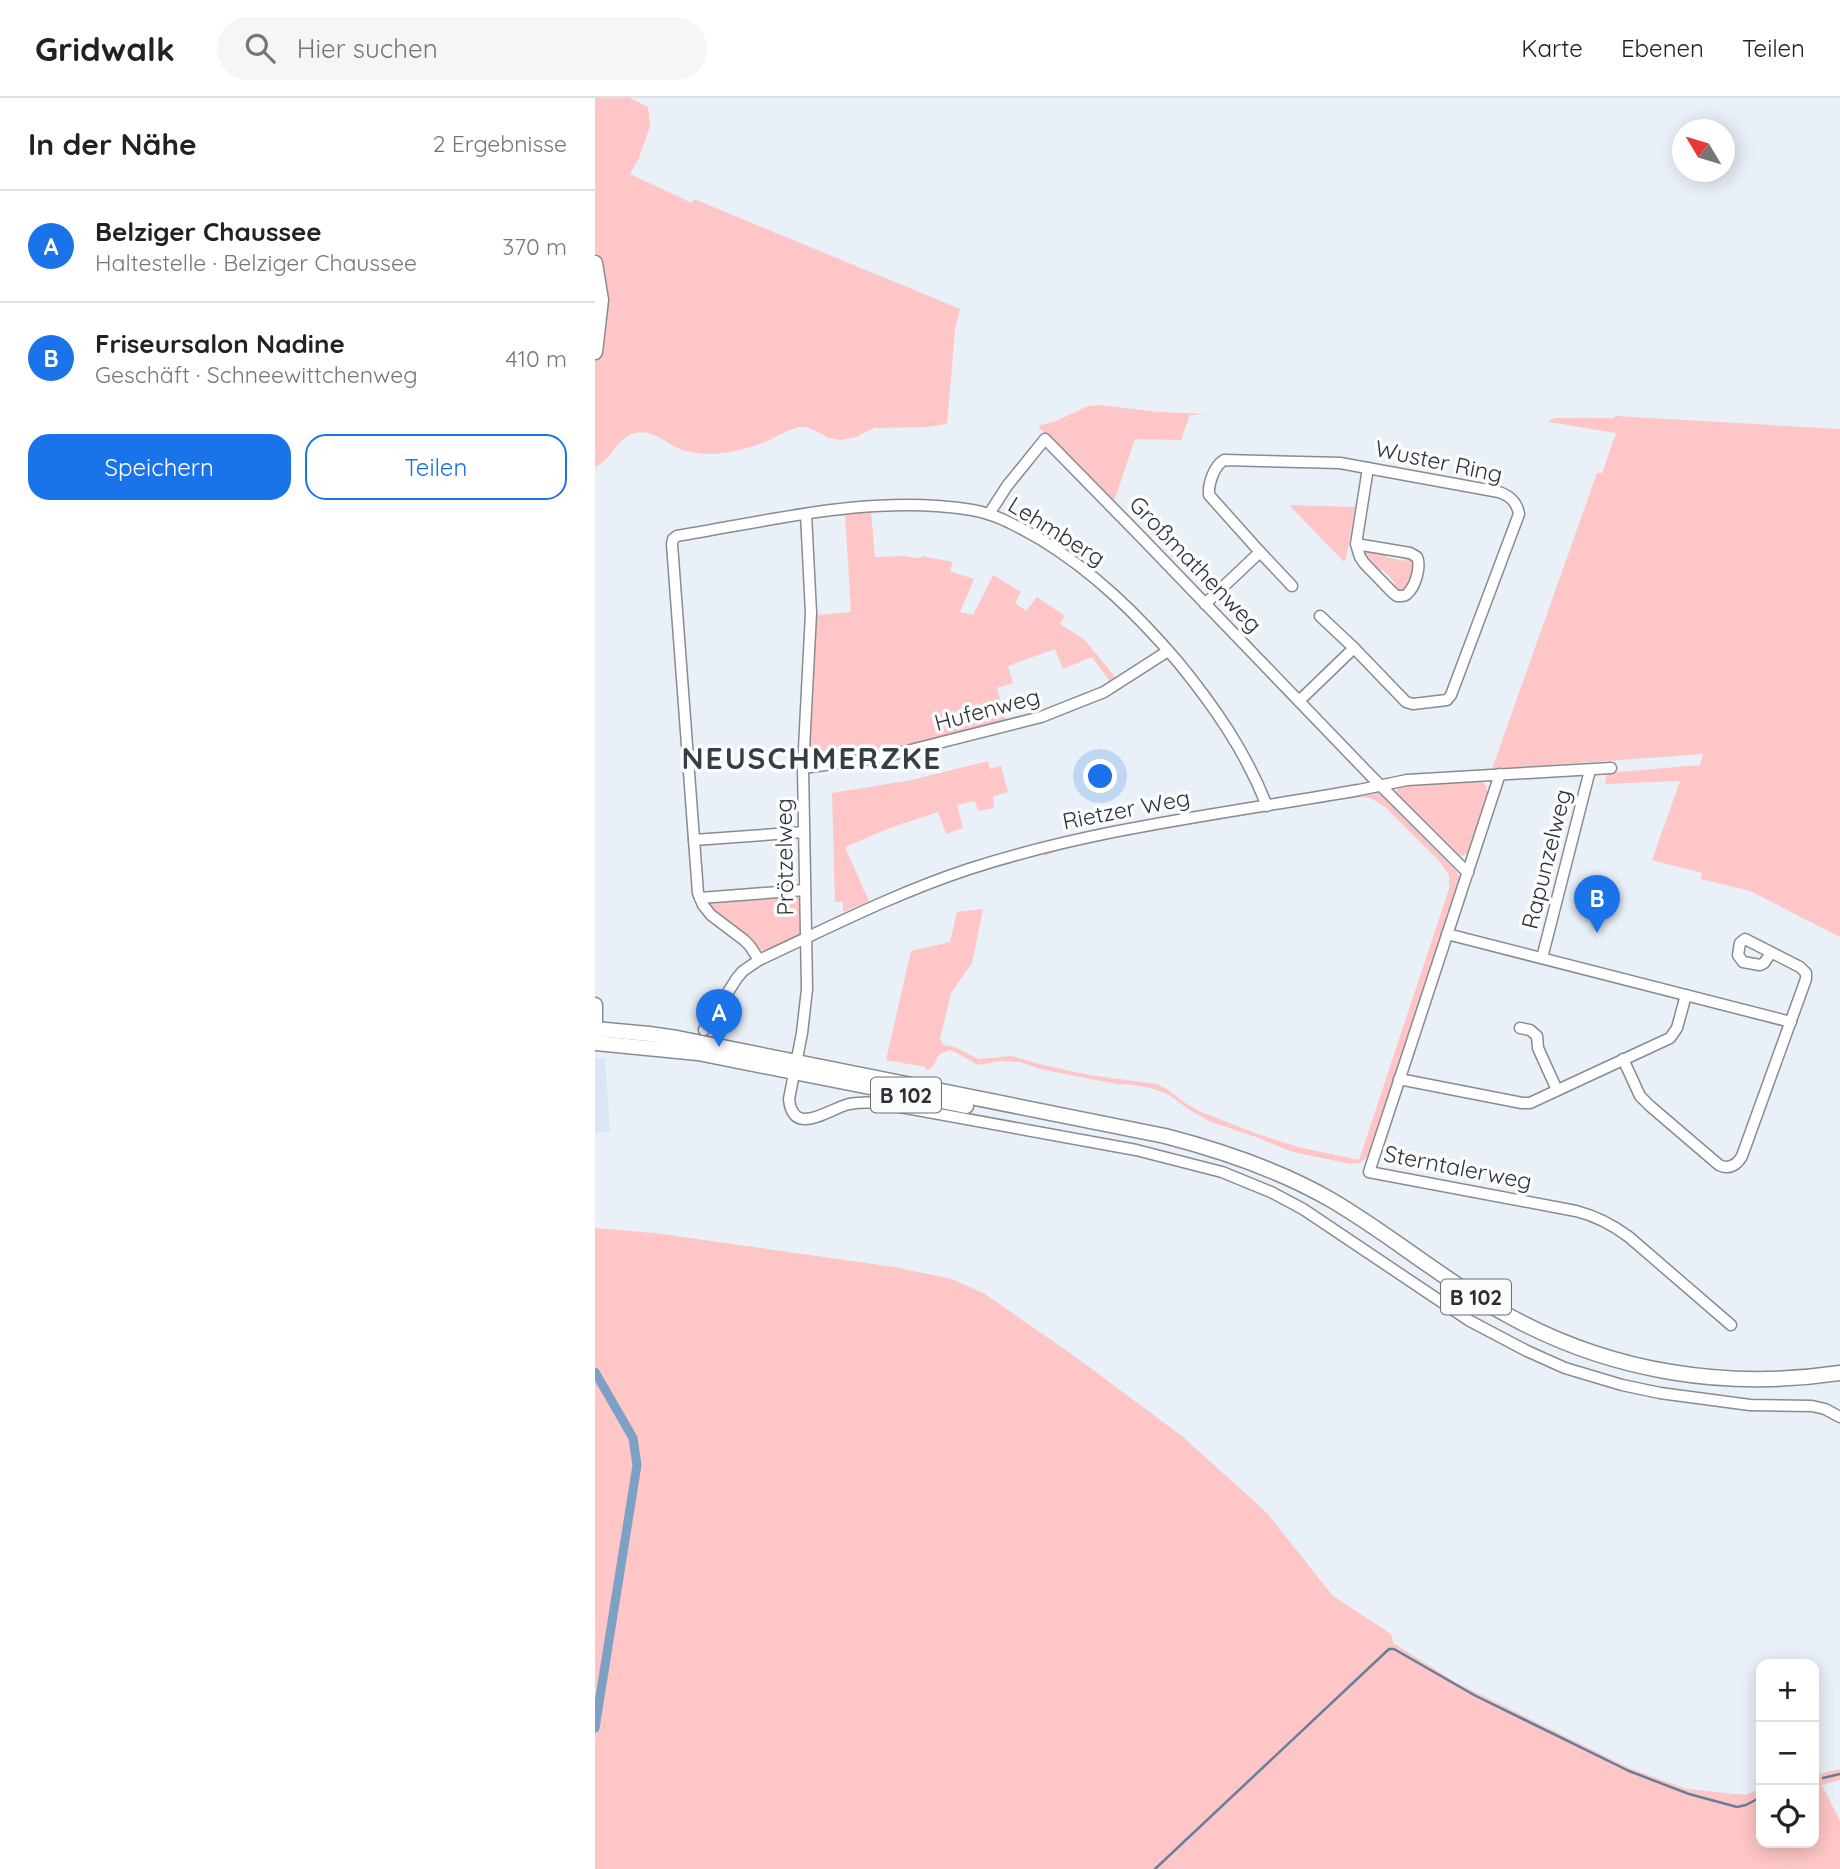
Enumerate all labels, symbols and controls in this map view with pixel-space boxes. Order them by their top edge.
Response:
search box [217,17,707,80]
text: Gridwalk [35,28,175,69]
icon: search [241,29,279,67]
text: Hier suchen [297,32,438,65]
text: Karte [1521,33,1583,63]
text: Ebenen [1621,33,1704,63]
text: Teilen [1742,33,1805,63]
north arrow [1672,119,1735,182]
text: In der Nähe [28,125,197,163]
text: 2 Ergebnisse [433,129,567,158]
text: Belziger Chaussee [95,215,322,248]
text: A [44,232,58,261]
text: 370 m [502,232,567,261]
text: Haltestelle · Belziger Chaussee [95,248,417,277]
text: Friseursalon Nadine [95,327,345,360]
text: B [43,344,59,373]
text: 410 m [506,344,567,373]
text: Geschäft · Schneewittchenweg [95,360,418,389]
street label: Wuster Ring [1373,433,1505,489]
button: Speichern [28,434,291,500]
button: Teilen [305,434,567,500]
street label: Lehmberg [1003,490,1111,572]
street label: Großmathenweg [1123,490,1269,638]
street label: Hufenweg [931,681,1043,737]
district label: NEUSCHMERZKE [682,739,942,777]
your location [1083,759,1117,793]
street label: Rietzer Weg [1060,782,1192,836]
street label: Rapunzelweg [1515,786,1577,932]
street label: Prötzelweg [768,798,800,916]
pin: B [1574,875,1620,933]
pin: A [696,989,742,1047]
road number: B 102 [871,1077,941,1112]
street label: Sterntalerweg [1382,1138,1534,1196]
road number: B 102 [1441,1280,1511,1314]
map controls [1756,1659,1819,1848]
button: + [1756,1659,1819,1722]
button: − [1756,1722,1819,1785]
button: locate [1756,1785,1819,1848]

